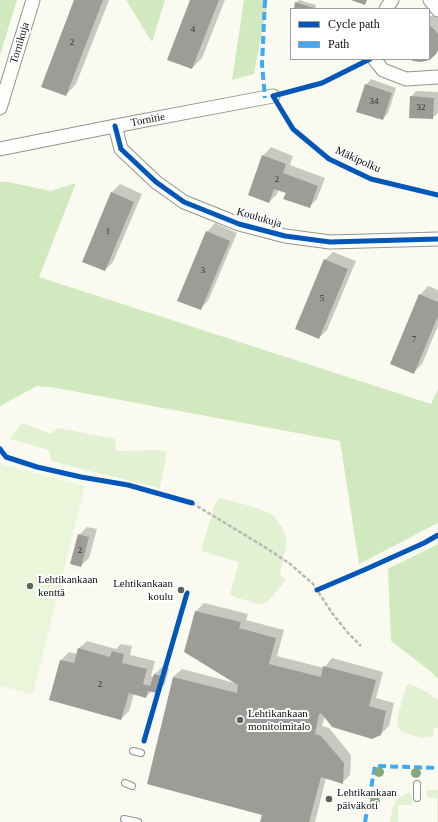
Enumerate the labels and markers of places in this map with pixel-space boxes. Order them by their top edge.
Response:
place label: Lehtikankaan kenttä [38,573,98,599]
place label: Lehtikankaan koulu [113,577,173,603]
marker: Lehtikankaan kenttä [25,581,35,591]
marker: Lehtikankaan koulu [176,585,186,595]
place label: Lehtikankaan monitoimitalo [248,707,310,733]
marker: Lehtikankaan monitoimitalo [235,715,245,725]
place label: Lehtikankaan päiväkoti [337,786,397,812]
marker: Lehtikankaan päiväkoti [324,794,334,804]

